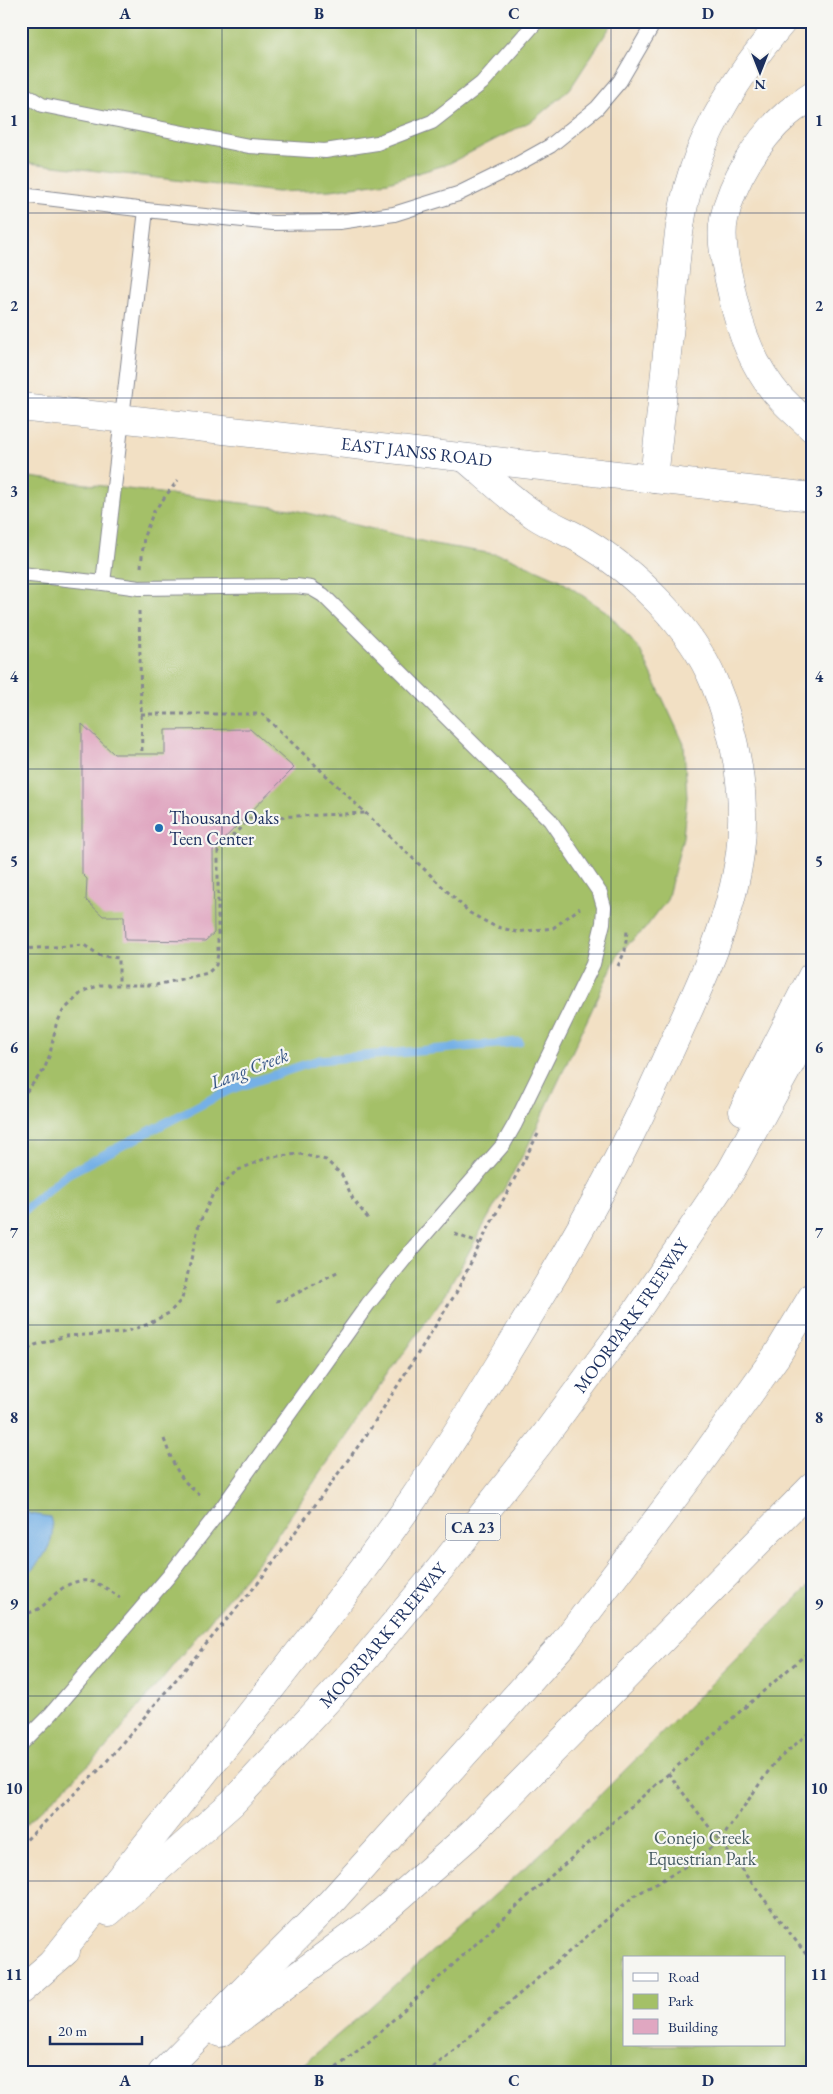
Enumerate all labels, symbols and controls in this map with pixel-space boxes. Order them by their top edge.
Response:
text: A [118,3,131,24]
text: B [314,3,324,24]
text: C [508,3,520,24]
text: D [702,3,714,24]
north arrow [736,48,786,98]
text: N [754,76,766,94]
text: 1 [10,110,18,131]
text: 1 [815,110,823,131]
text: 2 [10,295,19,316]
text: 2 [815,295,824,316]
street label: EAST JANSS ROAD [340,431,493,472]
text: 3 [10,481,18,502]
text: 3 [815,481,823,502]
text: 4 [10,666,19,687]
text: 4 [815,666,824,687]
place label: Thousand Oaks Teen Center [169,806,279,850]
marker: Thousand Oaks Teen Center [153,822,165,834]
text: 5 [10,851,18,872]
text: 5 [815,851,823,872]
text: 6 [10,1037,19,1058]
text: 6 [815,1037,824,1058]
water label: Lang Creek [205,1042,292,1095]
text: 7 [10,1222,19,1243]
text: 7 [815,1222,824,1243]
street label: MOORPARK FREEWAY [568,1232,694,1397]
text: 8 [10,1407,18,1428]
text: 8 [815,1407,823,1428]
road number: CA 23 [446,1514,500,1540]
street label: MOORPARK FREEWAY [314,1557,452,1712]
text: 9 [10,1593,19,1614]
text: 9 [815,1593,824,1614]
text: 10 [6,1778,23,1799]
text: 10 [811,1778,828,1799]
park label: Conejo Creek Equestrian Park [648,1826,757,1870]
legend [623,1956,786,2046]
text: 11 [6,1964,22,1985]
text: 11 [811,1964,827,1985]
text: Road [668,1967,700,1986]
text: Park [668,1991,695,2010]
scale bar [50,2014,142,2046]
text: Building [668,2017,718,2036]
text: 20 m [58,2021,87,2040]
text: A [118,2070,131,2091]
text: B [314,2070,324,2091]
text: C [508,2070,520,2091]
text: D [702,2070,714,2091]

